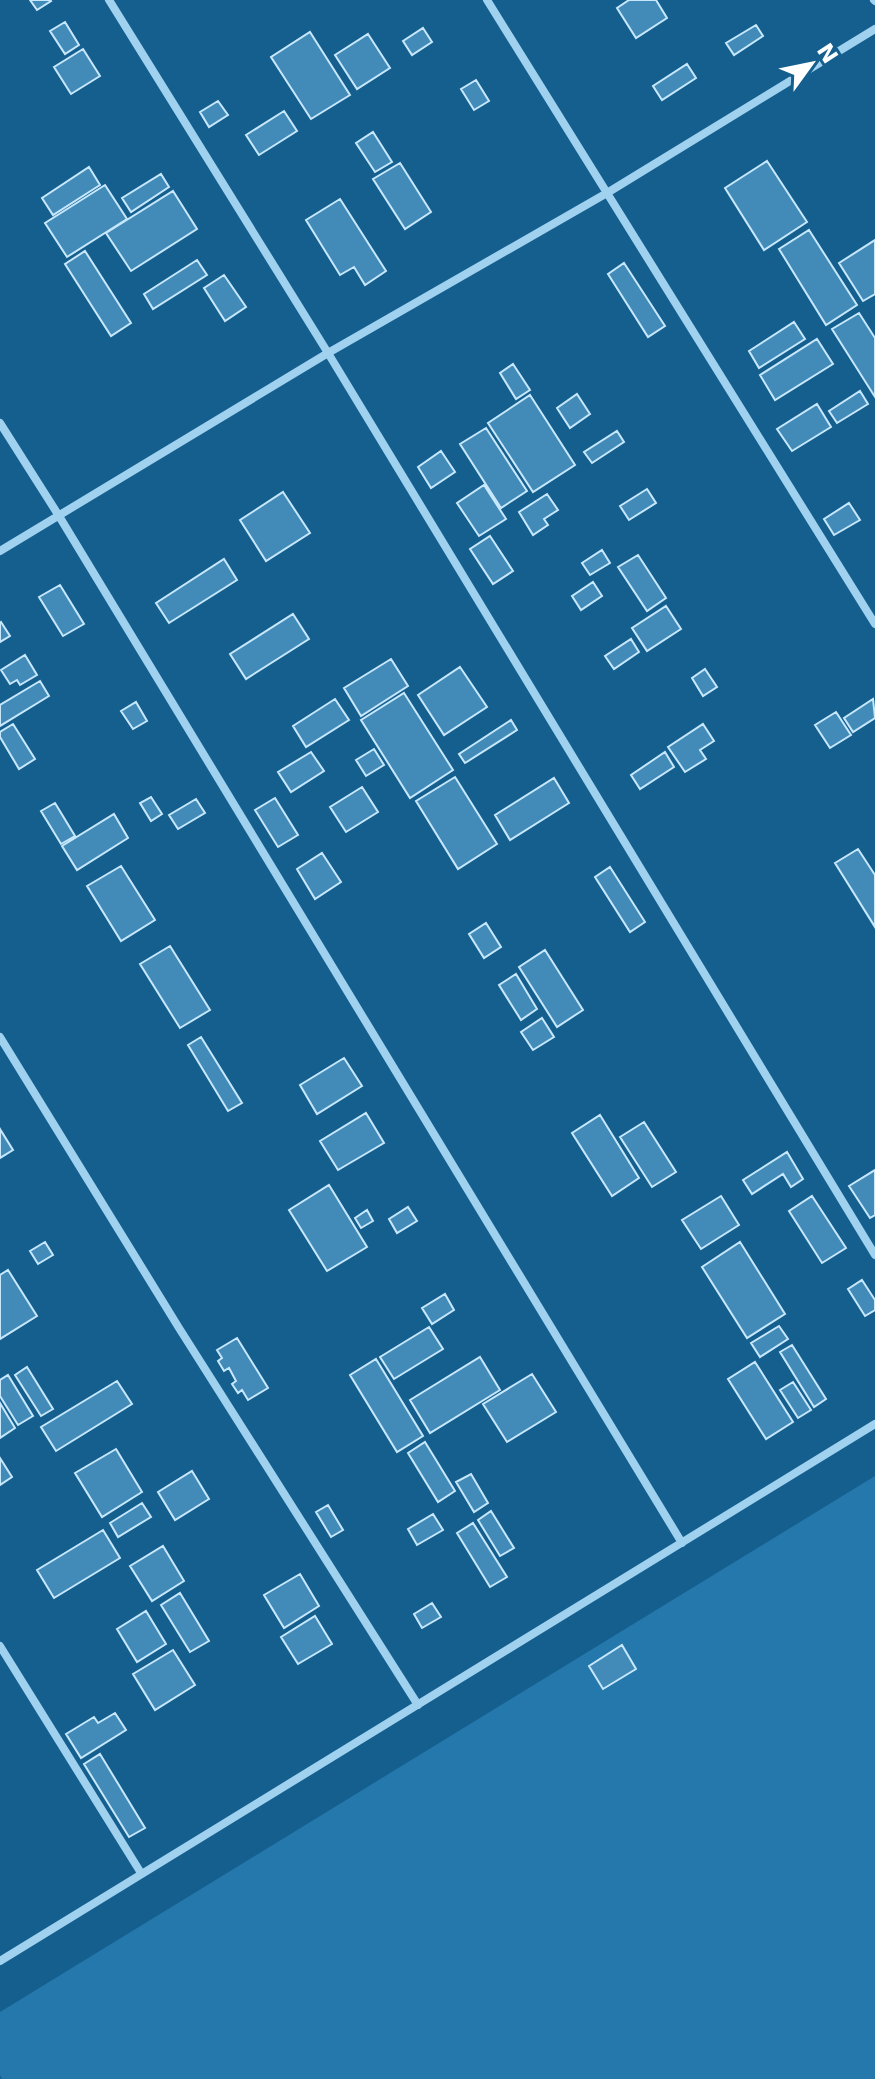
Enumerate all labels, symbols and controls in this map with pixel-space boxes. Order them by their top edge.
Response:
north arrow [771,24,851,104]
text: N [812,39,843,68]

